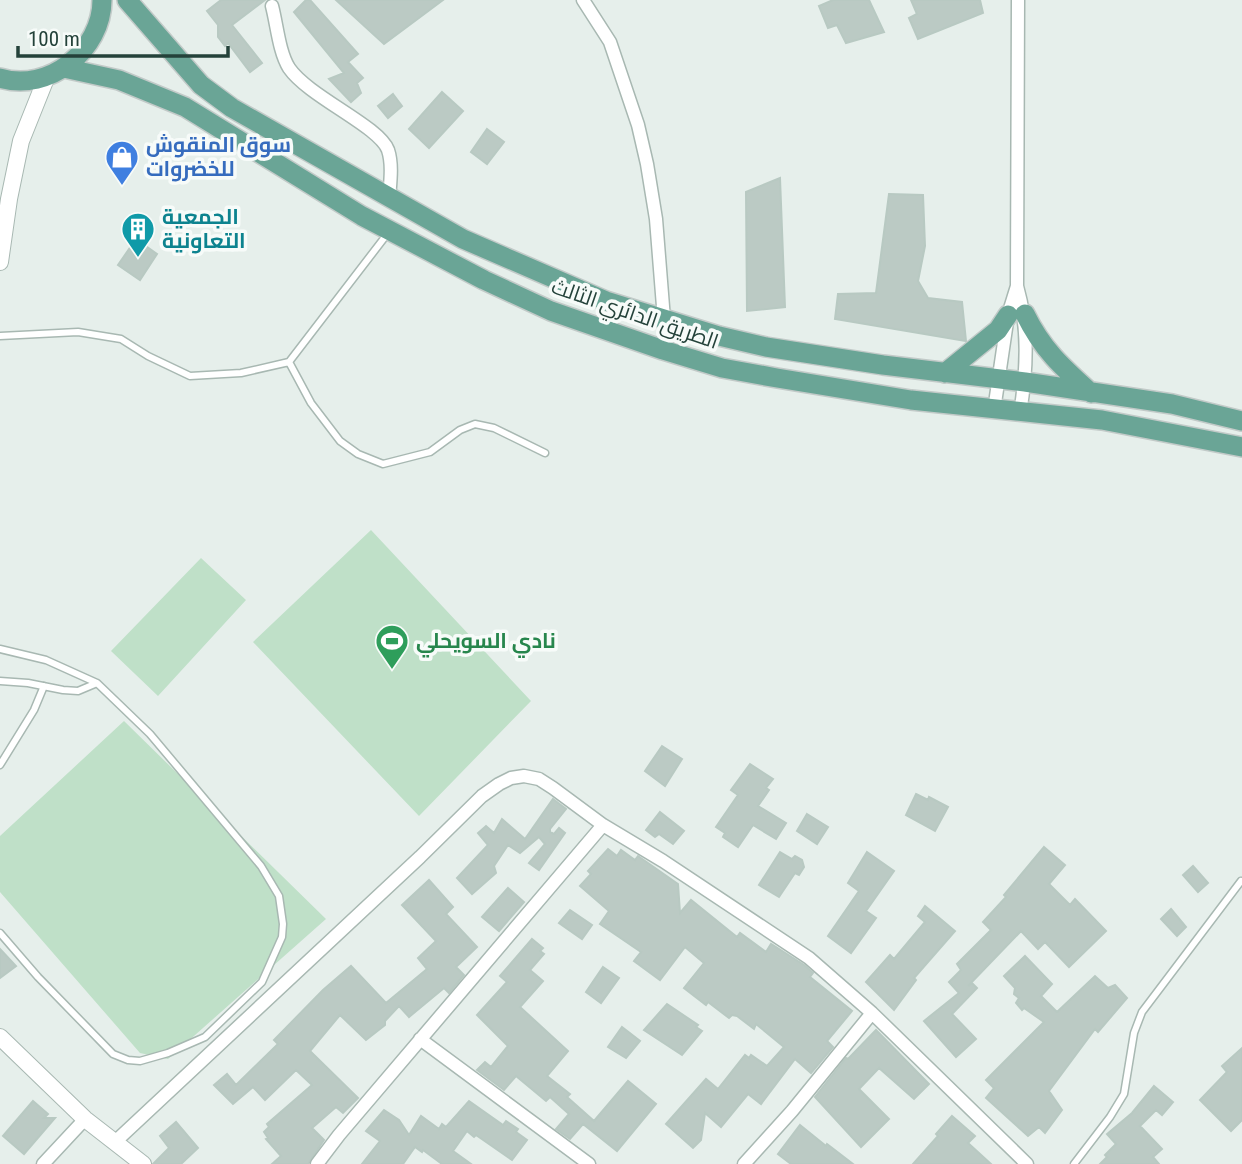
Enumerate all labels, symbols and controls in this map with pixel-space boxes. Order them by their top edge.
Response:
scale bar [18,14,228,58]
text: 100 m [28,27,80,51]
place label: سوق المنقوش للخضروات [146,133,291,182]
shop icon: سوق المنقوش للخضروات [103,138,141,187]
place label: الجمعية التعاونية [162,205,246,254]
building icon: الجمعية التعاونية [119,210,157,259]
street label: الطريق الدائري الثالث [547,274,722,358]
sports icon: نادي السويحلي [373,622,411,671]
place label: نادي السويحلي [416,629,556,658]

